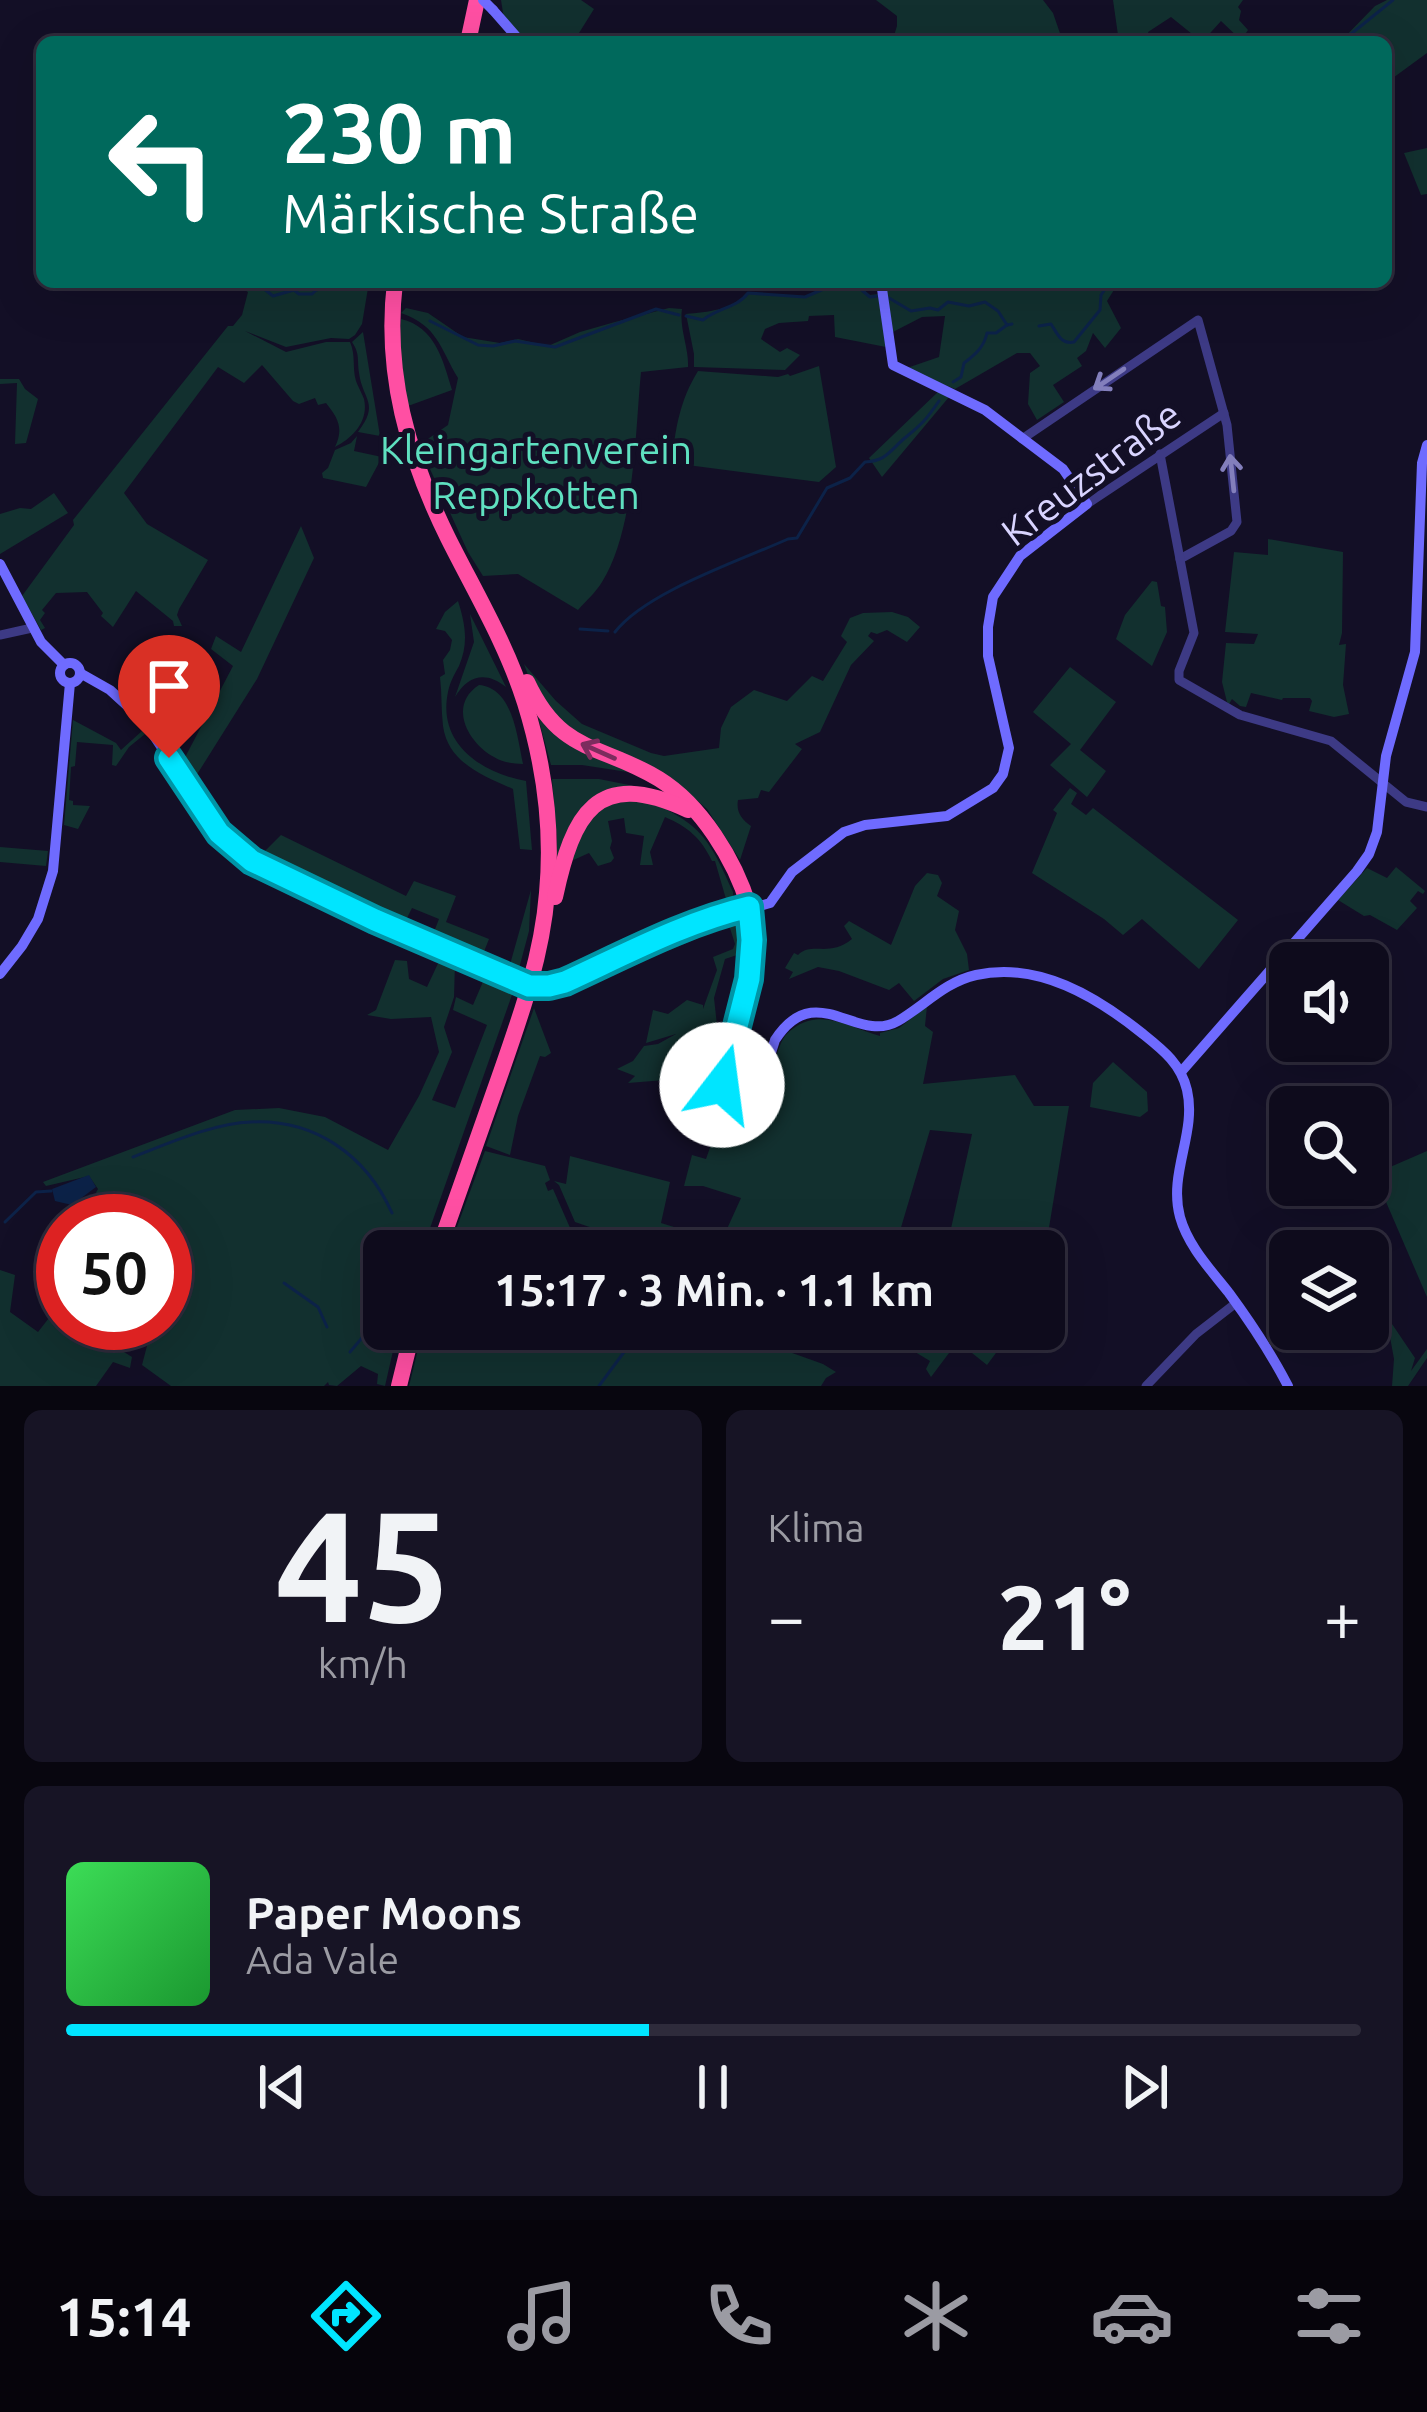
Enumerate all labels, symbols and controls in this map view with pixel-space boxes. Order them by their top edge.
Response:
icon: left [84,84,240,240]
text: 230 m [282,85,516,179]
text: Märkische Straße [282,183,699,243]
one-way arrow [1093,366,1127,391]
street label: Kreuzstraße [993,392,1188,554]
park label: Kleingartenverein Reppkotten [380,428,692,516]
one-way arrow [1220,454,1243,493]
pin [118,635,220,758]
icon: arrive [136,653,202,719]
one-way arrow [581,738,617,760]
map controls [1269,942,1389,1350]
button: sound [1269,942,1389,1062]
position arrow [659,1022,785,1148]
button: search [1269,1086,1389,1206]
speed limit sign: 50 [36,1194,192,1350]
button: layers [1269,1230,1389,1350]
text: 15:17 · 3 Min. · 1.1 km [494,1264,934,1315]
text: 45 [275,1477,451,1651]
text: Klima [768,1506,865,1549]
text: 21° [998,1566,1131,1667]
text: − [768,1579,805,1653]
text: + [1324,1579,1361,1653]
text: km/h [318,1642,408,1685]
text: Paper Moons [246,1887,522,1938]
text: Ada Vale [246,1938,399,1981]
icon: previous [249,2054,315,2120]
icon: pause [680,2054,746,2120]
icon: next [1112,2054,1178,2120]
icon: directions [304,2274,388,2358]
icon: music [500,2274,584,2358]
icon: phone [697,2274,781,2358]
icon: climate [894,2274,978,2358]
icon: car [1090,2274,1174,2358]
icon: filters [1287,2274,1371,2358]
text: 15:14 [56,2286,191,2346]

